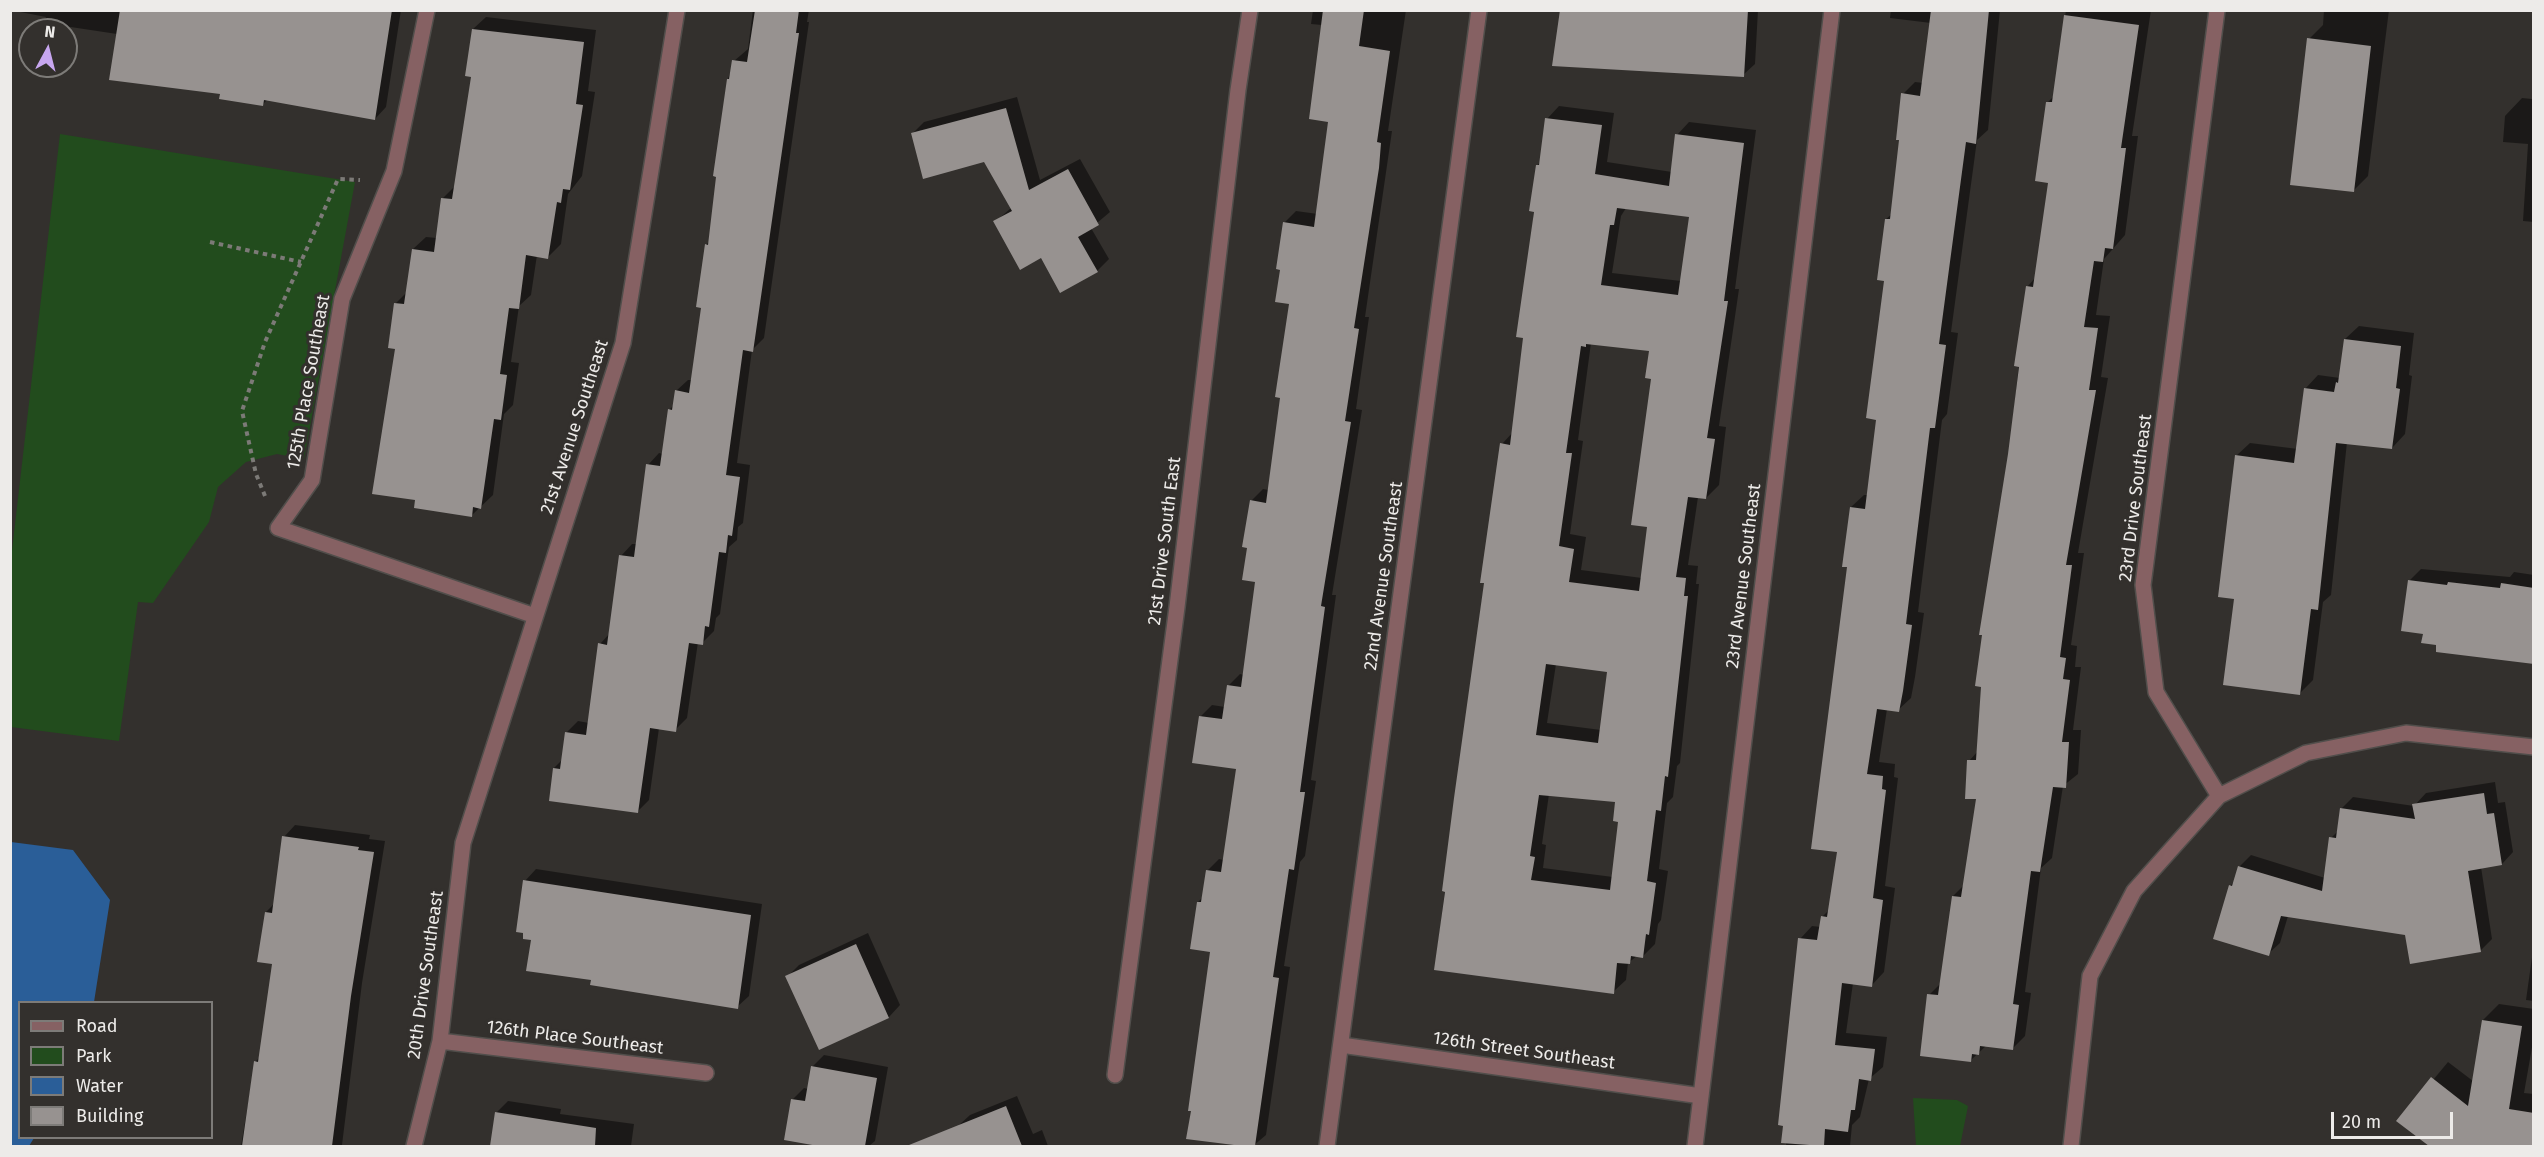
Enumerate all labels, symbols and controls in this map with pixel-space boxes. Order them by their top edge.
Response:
north arrow [18,18,78,78]
text: N [44,22,56,42]
street label: 125th Place Southeast [283,293,335,471]
street label: 21st Avenue Southeast [537,337,613,517]
street label: 23rd Drive Southeast [2115,413,2157,583]
street label: 21st Drive South East [1144,456,1186,626]
street label: 22nd Avenue Southeast [1360,480,1408,672]
street label: 23rd Avenue Southeast [1722,482,1766,670]
street label: 20th Drive Southeast [403,889,449,1061]
legend [18,1001,213,1139]
text: Road [76,1015,118,1037]
street label: 126th Place Southeast [485,1016,665,1060]
street label: 126th Street Southeast [1432,1028,1616,1074]
text: Park [76,1045,111,1067]
text: Water [76,1075,123,1097]
scale bar [2334,1100,2456,1138]
text: Building [76,1105,143,1127]
text: 20 m [2342,1111,2381,1133]

